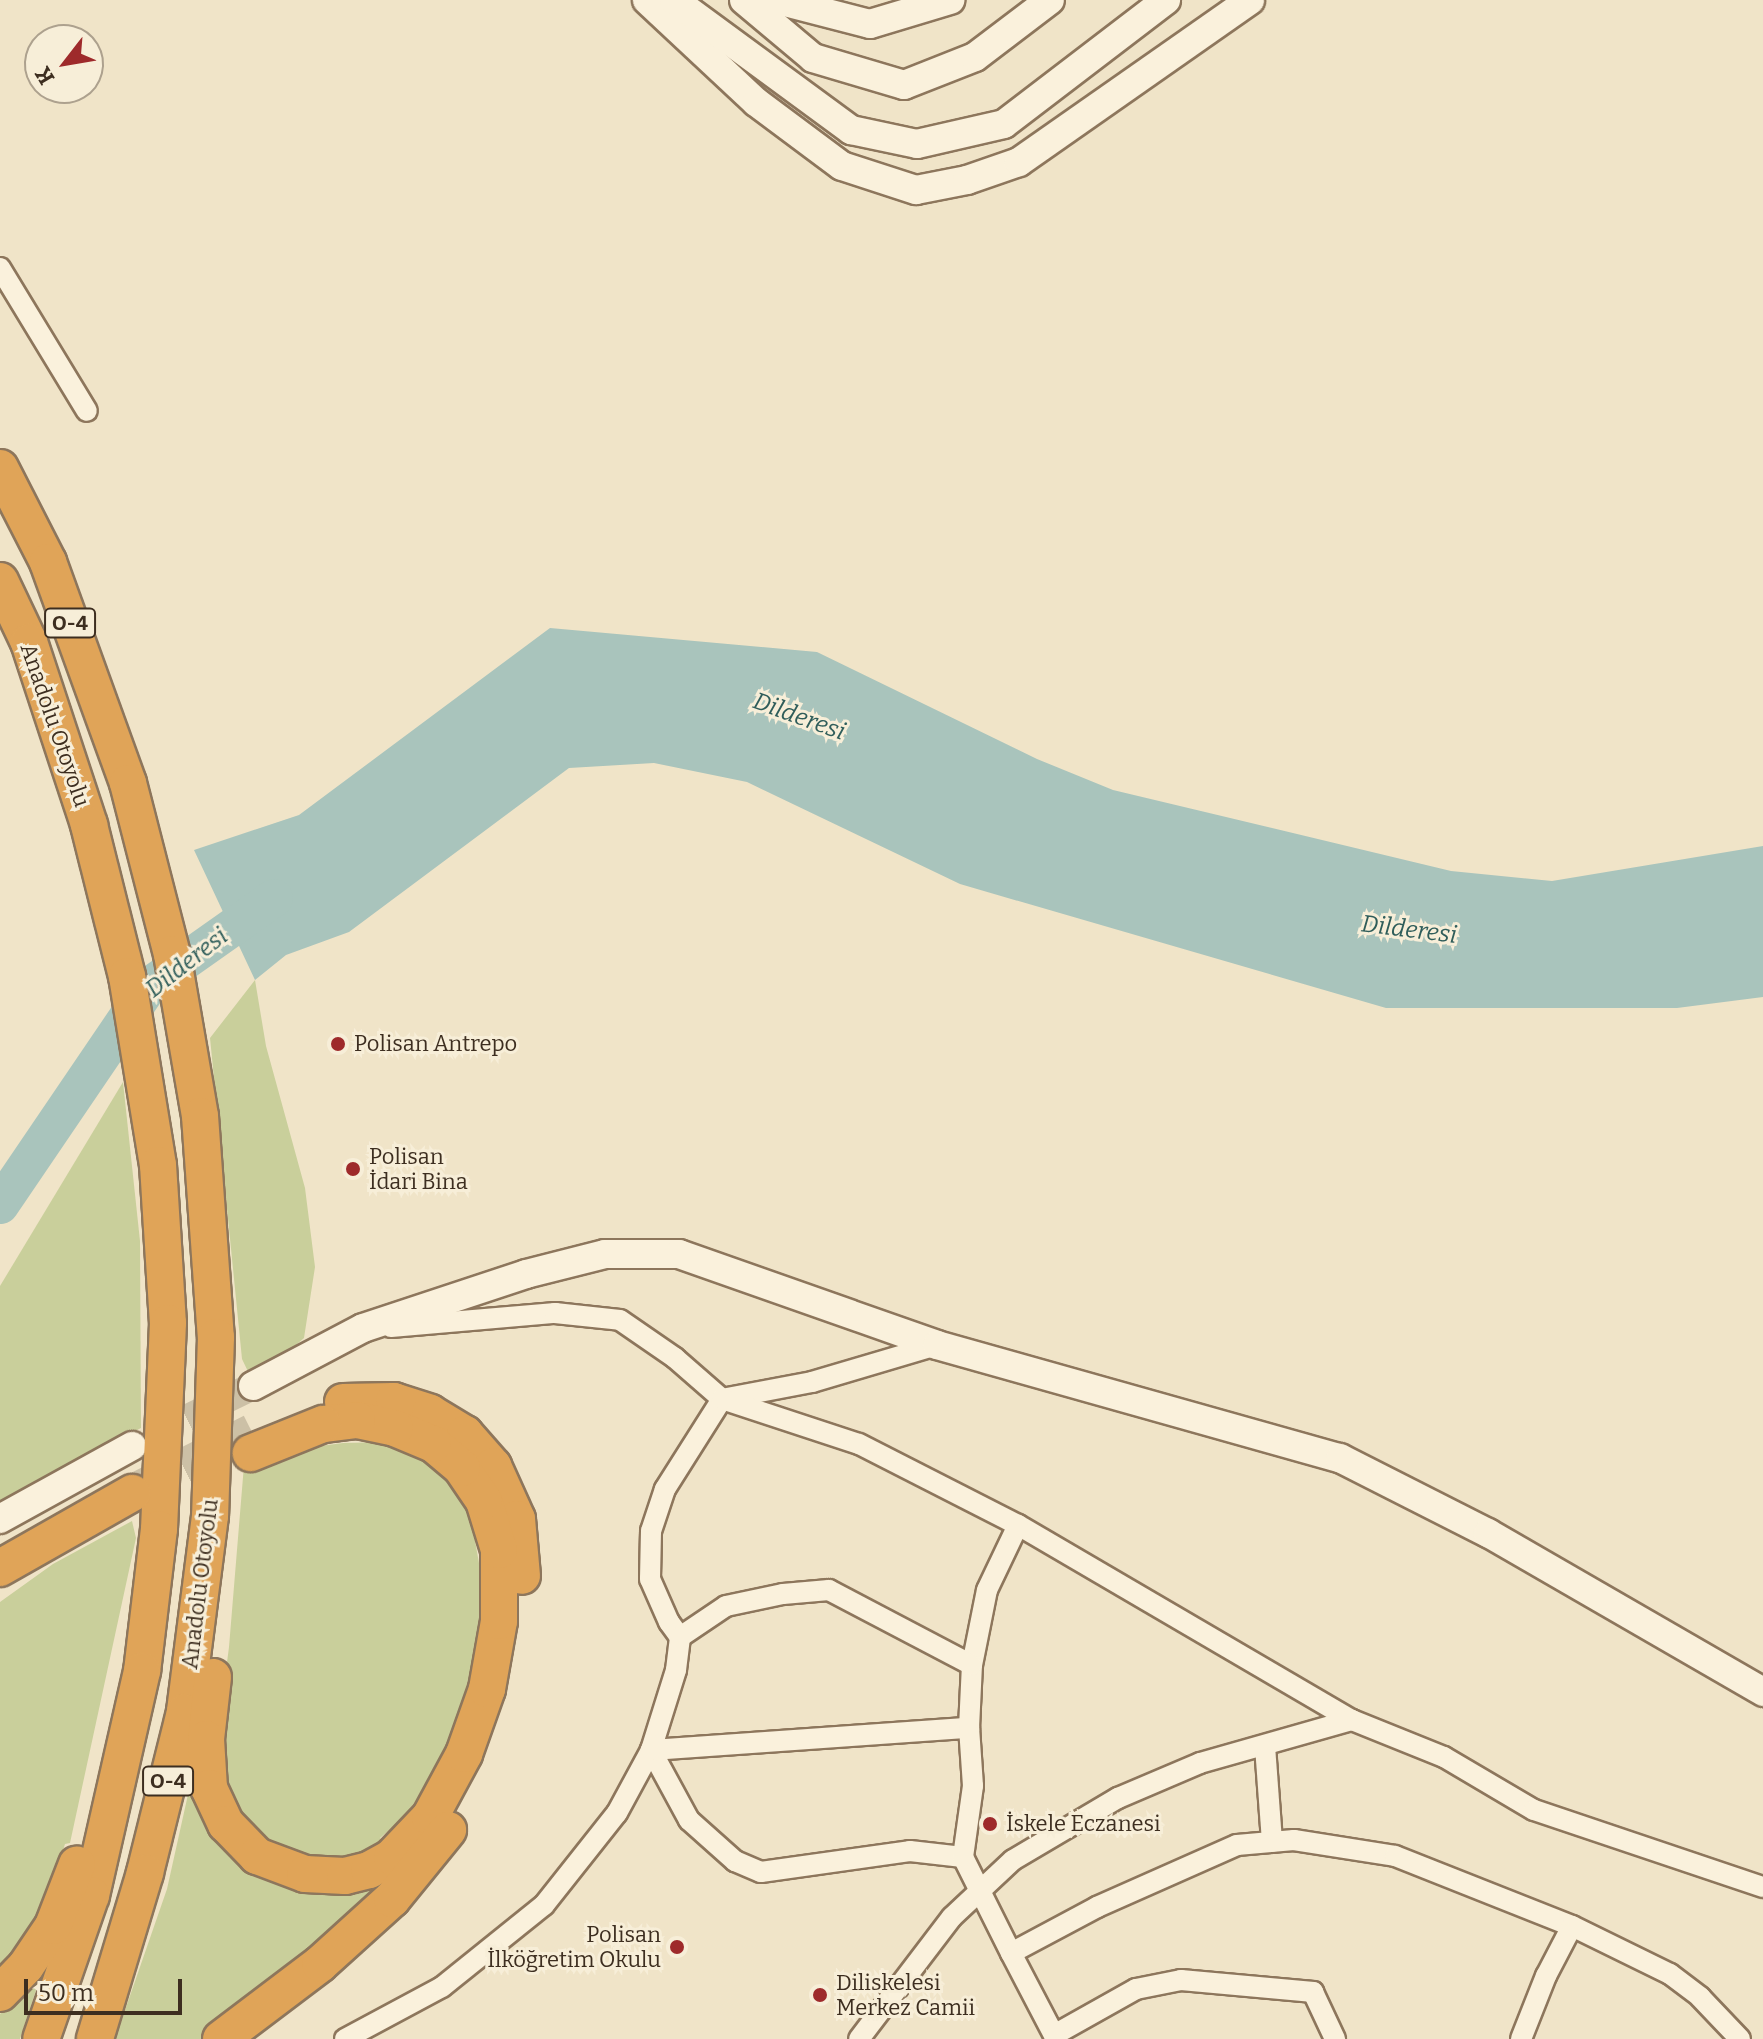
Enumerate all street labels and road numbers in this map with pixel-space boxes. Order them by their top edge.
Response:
road number: O-4 [44,607,96,639]
street label: Anadolu Otoyolu [15,640,95,810]
street label: Anadolu Otoyolu [176,1497,224,1671]
road number: O-4 [142,1765,194,1797]

